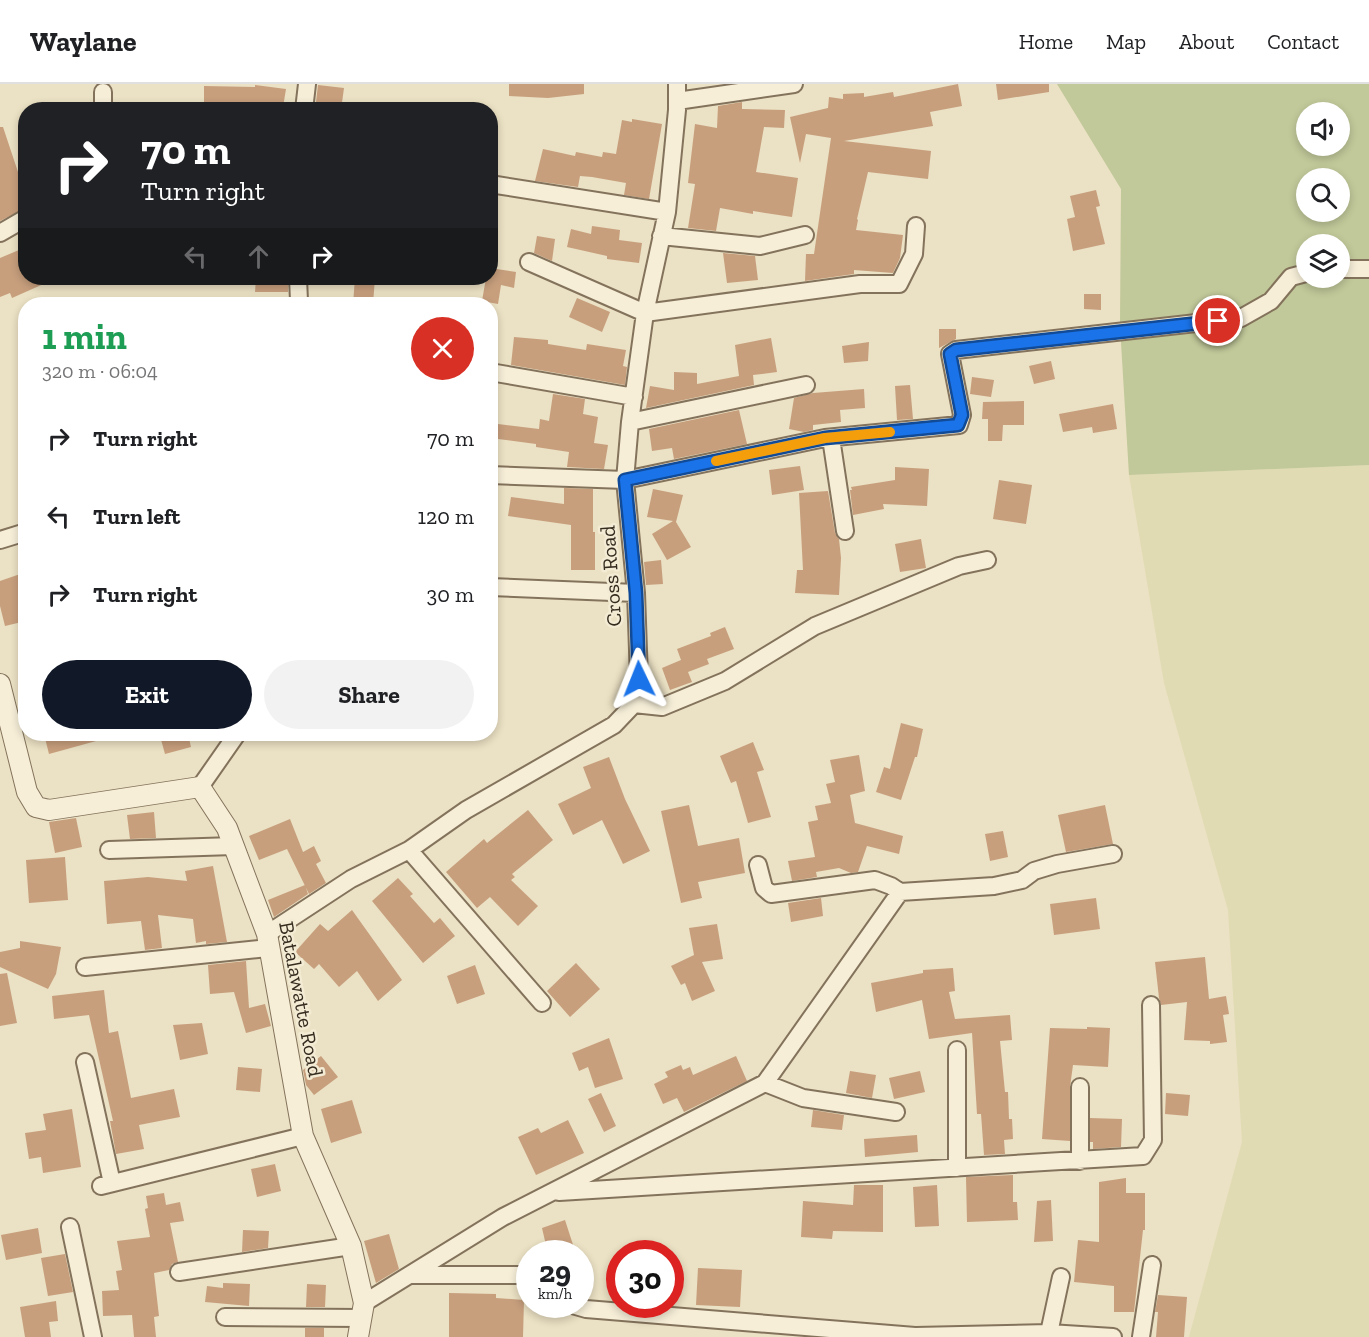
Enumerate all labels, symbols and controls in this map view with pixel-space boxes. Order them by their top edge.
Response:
text: Waylane [30,25,137,58]
text: Home [1019,29,1073,54]
text: Map [1106,29,1146,54]
text: About [1179,29,1234,54]
text: Contact [1267,29,1339,54]
map controls [1296,102,1350,288]
button: sound [1296,102,1350,156]
text: 70 m [141,124,231,175]
icon: right [42,126,120,204]
button: search [1296,168,1350,222]
text: Turn right [141,175,265,207]
button: layers [1296,234,1350,288]
icon: left [179,240,212,273]
icon: ahead [242,240,275,273]
icon: right [305,240,338,273]
pin [1192,295,1243,346]
icon: arrive [1201,304,1234,337]
text: 1 min [42,315,127,358]
button: close [411,317,474,380]
text: 320 m · 06:04 [42,359,158,383]
icon: right [42,422,75,455]
text: Turn right [93,425,197,452]
text: 70 m [427,425,474,452]
icon: left [42,500,75,533]
text: Turn left [93,503,180,530]
text: 120 m [418,503,474,530]
street label: Cross Road [594,524,627,628]
icon: right [42,578,75,611]
text: Turn right [93,581,197,608]
text: 30 m [427,581,474,608]
position arrow [607,647,671,711]
button: Exit [42,660,252,729]
button: Share [264,660,474,729]
street label: Batalawatte Road [274,919,329,1079]
speed limit sign: 30 [606,1240,684,1318]
text: 29 [539,1254,571,1290]
text: km/h [538,1285,572,1303]

